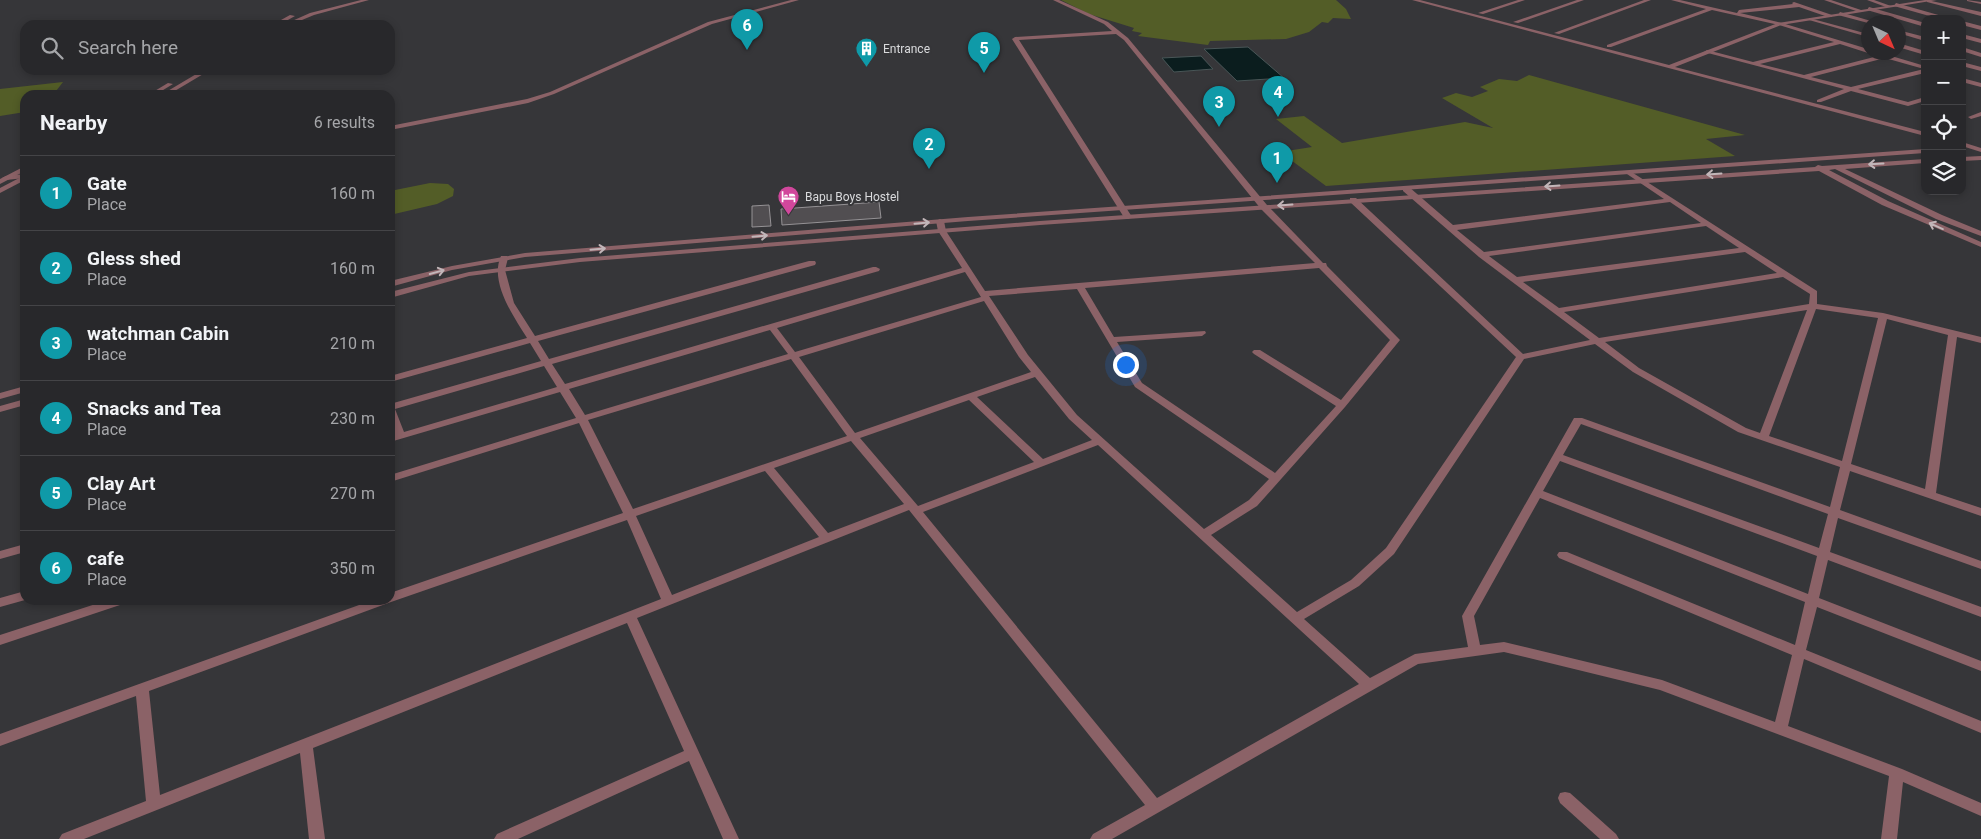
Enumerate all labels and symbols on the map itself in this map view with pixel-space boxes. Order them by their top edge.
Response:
pin: 6 [731,9,763,50]
north arrow [1861,15,1906,60]
pin: 5 [968,32,1000,73]
building icon: Entrance [855,37,879,68]
place label: Entrance [883,42,930,56]
pin: 4 [1262,76,1294,117]
pin: 3 [1203,86,1235,127]
pin: 2 [913,128,945,169]
pin: 1 [1261,142,1293,183]
one-way arrow [1868,159,1884,168]
one-way arrow [1706,170,1722,179]
one-way arrow [1544,181,1560,191]
hotel icon: Bapu Boys Hostel [777,185,801,216]
place label: Bapu Boys Hostel [805,190,899,204]
one-way arrow [1277,201,1293,210]
one-way arrow [913,218,929,228]
one-way arrow [1929,221,1944,231]
one-way arrow [751,231,767,240]
one-way arrow [589,244,605,253]
one-way arrow [429,266,445,276]
your location [1113,352,1139,378]

